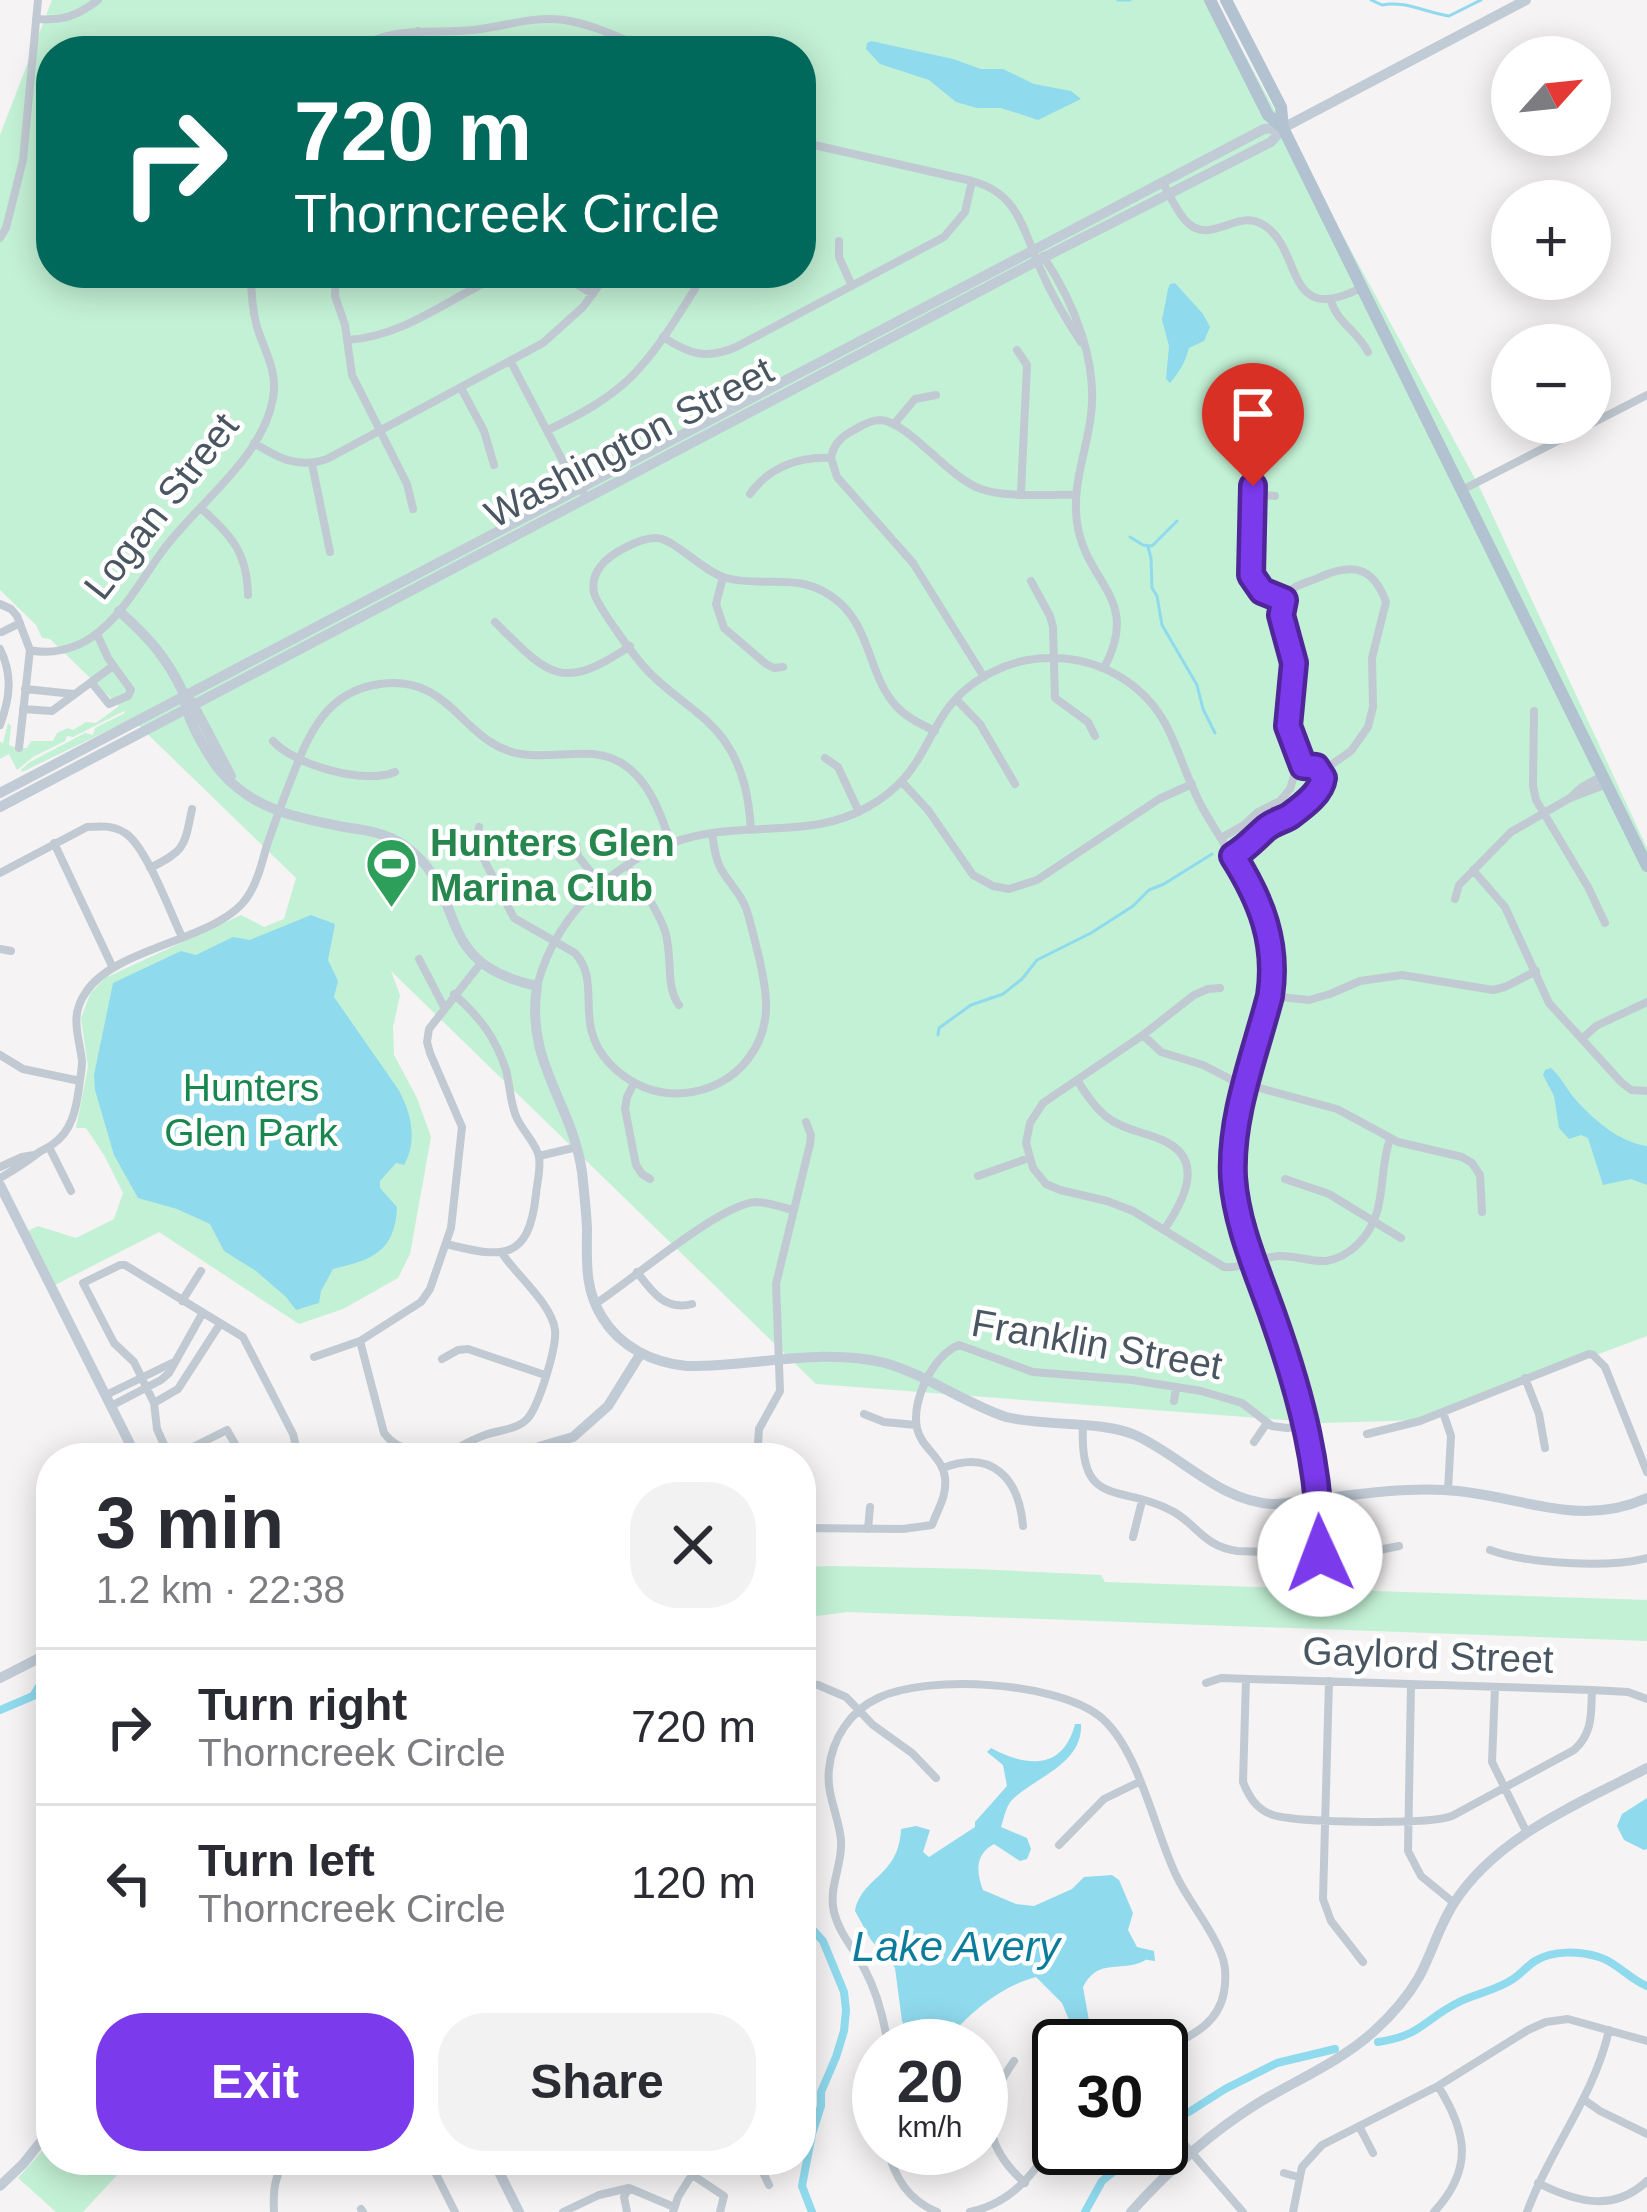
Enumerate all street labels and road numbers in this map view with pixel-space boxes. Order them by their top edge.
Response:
street label: Washington Street [478,348,780,536]
street label: Logan Street [75,405,247,607]
street label: Franklin Street [968,1301,1226,1387]
street label: Gaylord Street [1302,1629,1555,1681]

